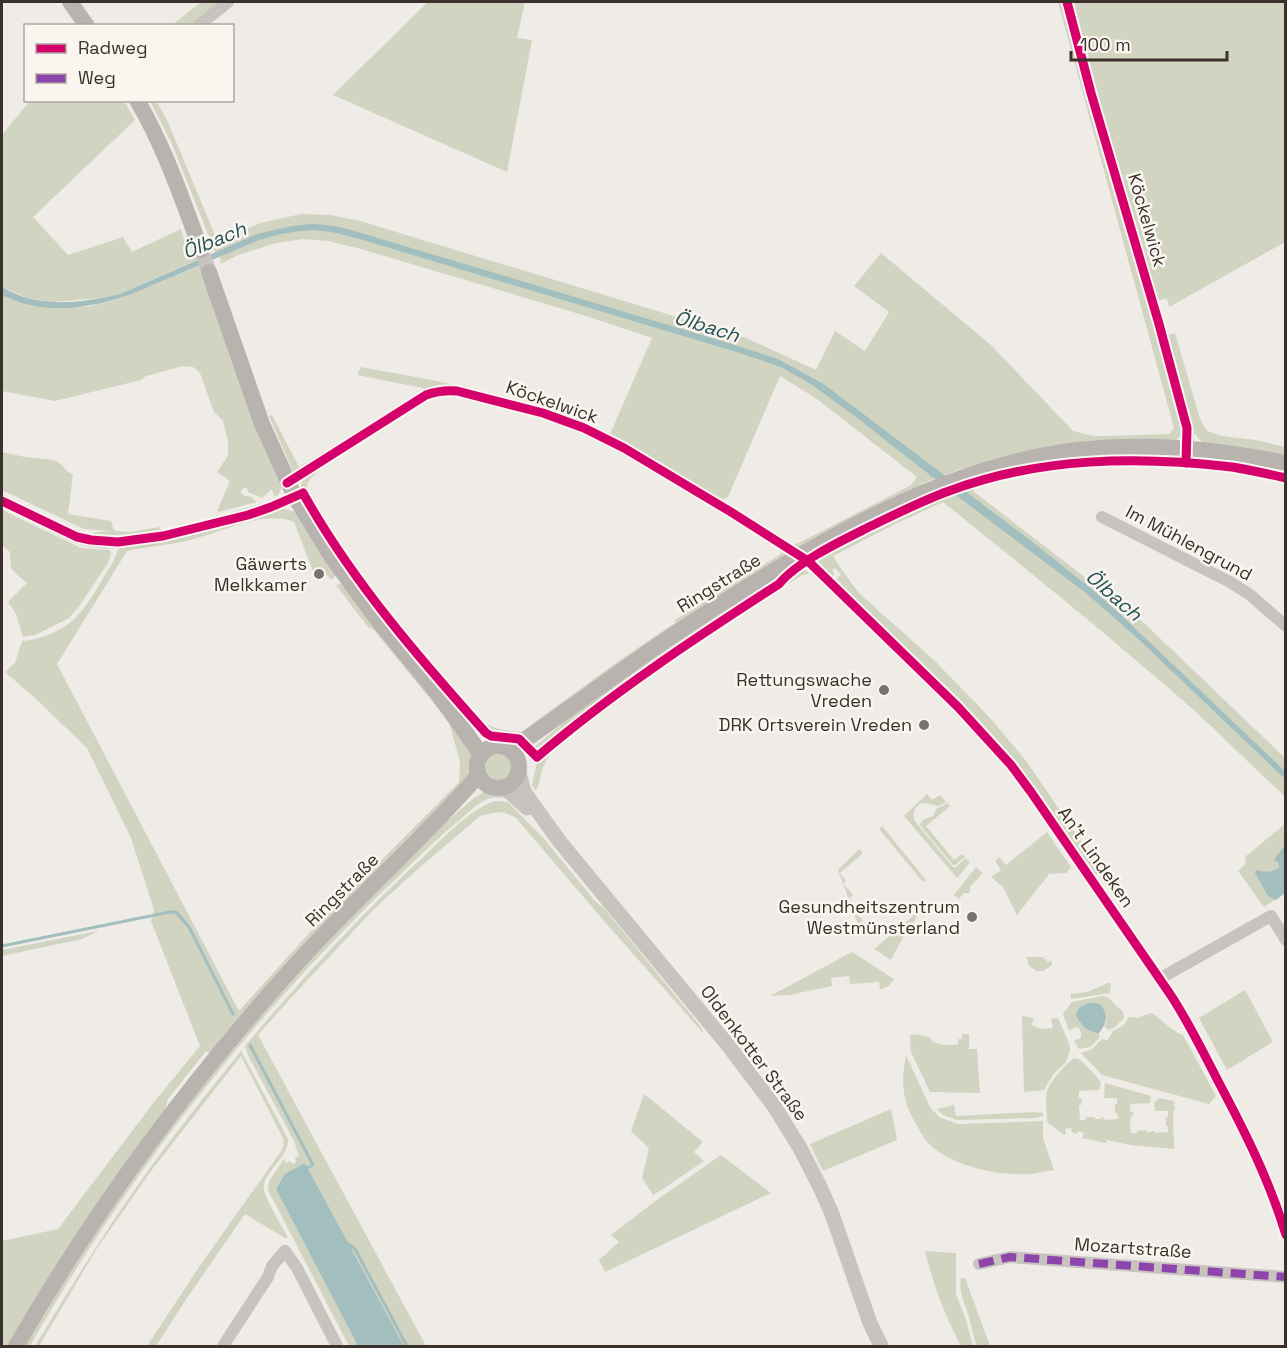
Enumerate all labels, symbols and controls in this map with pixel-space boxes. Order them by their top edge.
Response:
legend [24,24,234,102]
scale bar [1071,24,1227,62]
text: 100 m [1080,33,1131,56]
text: Radweg [78,36,148,59]
text: Weg [78,66,116,89]
street label: Köckelwick [1123,171,1172,269]
water label: Ölbach [178,215,250,265]
water label: Ölbach [671,304,743,348]
street label: Köckelwick [503,375,602,428]
street label: Im Mühlengrund [1122,499,1257,586]
street label: Ringstraße [672,548,765,617]
place label: Gäwerts Melkkamer [214,552,307,596]
water label: Ölbach [1080,563,1148,627]
marker: Gäwerts Melkkamer [312,567,326,581]
place label: Rettungswache Vreden [736,668,872,712]
marker: Rettungswache Vreden [877,683,891,697]
place label: DRK Ortsverein Vreden [719,713,912,736]
marker: DRK Ortsverein Vreden [917,718,931,732]
street label: An't Lindeken [1053,802,1140,912]
street label: Ringstraße [300,848,383,931]
place label: Gesundheitszentrum Westmünsterland [778,895,960,939]
marker: Gesundheitszentrum Westmünsterland [965,910,979,924]
street label: Oldenkotter Straße [696,980,813,1125]
street label: Mozartstraße [1074,1232,1192,1263]

